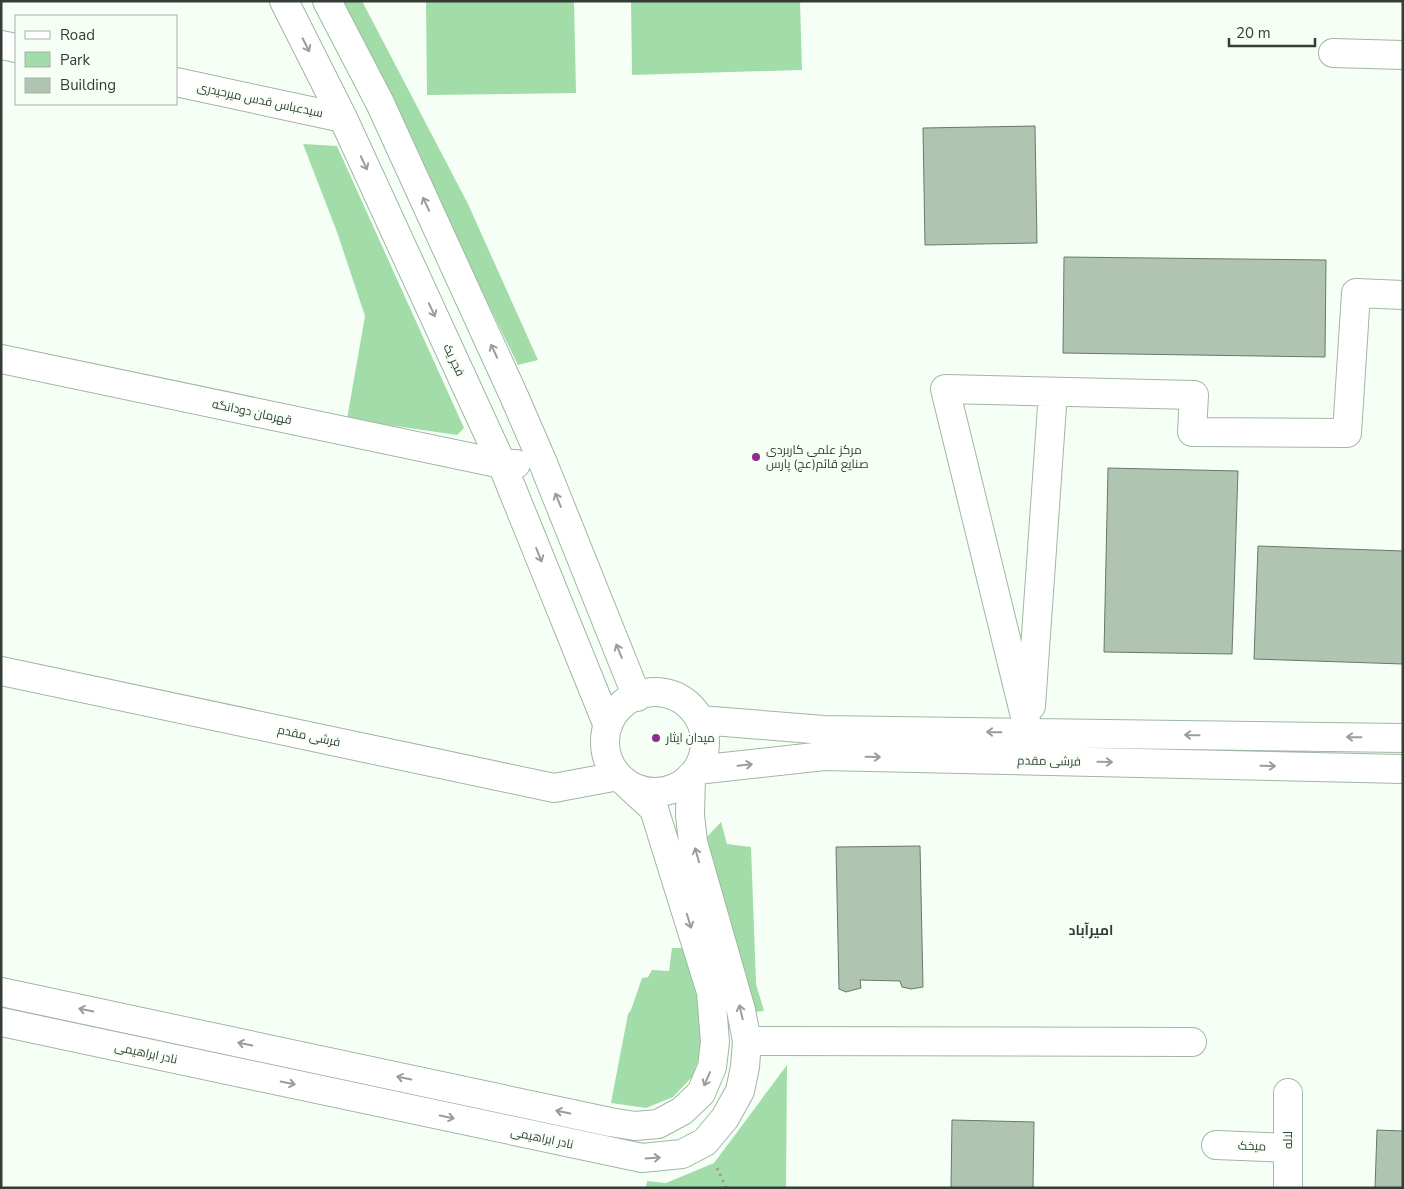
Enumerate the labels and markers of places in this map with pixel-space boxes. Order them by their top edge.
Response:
place label: مرکز علمی کاربردی صنایع قائم(عج) پارس [766,442,868,473]
marker: مرکز علمی کاربردی صنایع قائم(عج) پارس [750,451,762,463]
place label: میدان ایثار [665,730,715,746]
marker: میدان ایثار [650,732,662,744]

